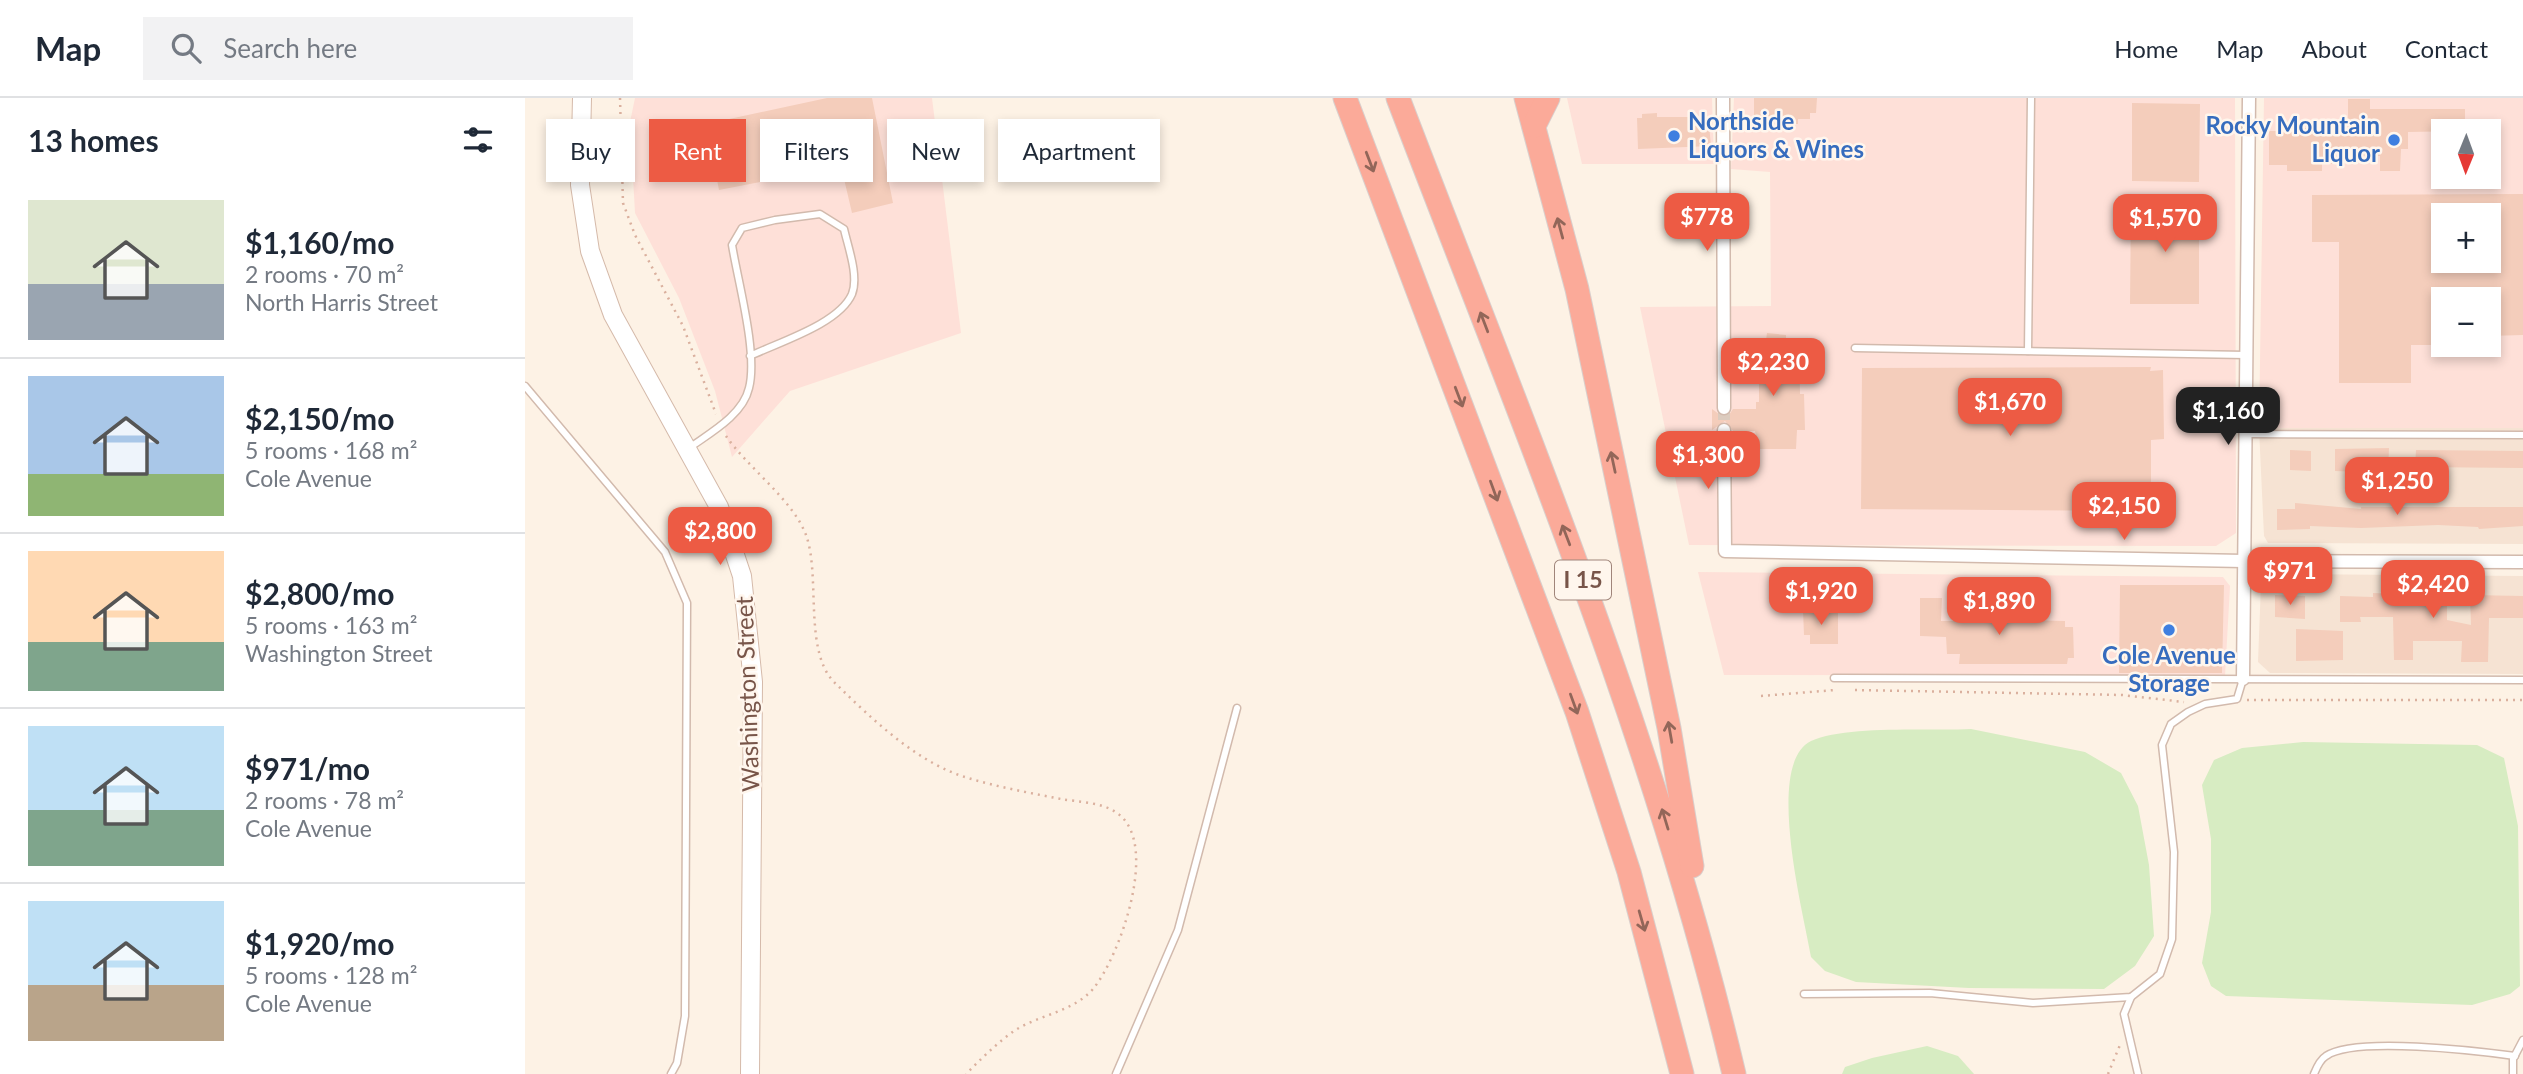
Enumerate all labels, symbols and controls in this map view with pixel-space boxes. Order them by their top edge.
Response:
search box [143,17,633,80]
text: Map [35,28,101,68]
icon: search [167,29,205,67]
text: Search here [223,32,357,64]
text: Home [2114,34,2178,63]
text: Map [2216,34,2264,63]
text: About [2302,34,2367,63]
text: Contact [2405,34,2488,63]
place label: Northside Liquors & Wines [1688,106,1864,163]
place label: Rocky Mountain Liquor [2206,110,2380,167]
chip: Buy [546,119,635,182]
chip: Rent [649,119,746,182]
chip: Filters [760,119,873,182]
chip: New [887,119,984,182]
chip: Apartment [998,119,1160,182]
north arrow [2431,119,2501,189]
map controls [2431,119,2501,357]
icon: filters [459,121,497,159]
text: 13 homes [28,122,159,158]
marker: Northside Liquors & Wines [1666,128,1682,144]
marker: Rocky Mountain Liquor [2386,132,2402,148]
one-way arrow [1365,150,1377,172]
pin: $778 [1666,194,1748,253]
pin: $1,570 [2108,194,2222,254]
text: $778 [1680,202,1734,230]
text: $1,570 [2129,203,2201,231]
button: + [2431,203,2501,273]
one-way arrow [1553,217,1566,239]
text: $1,160/mo [245,224,394,260]
icon: home [84,228,168,312]
text: 2 rooms · 70 m² [245,260,404,288]
button: − [2431,287,2501,357]
text: North Harris Street [245,288,438,316]
one-way arrow [1477,312,1490,334]
pin: $2,230 [1716,338,1830,398]
text: $2,230 [1737,347,1809,375]
pin: $1,670 [1953,378,2067,438]
one-way arrow [1454,386,1467,408]
text: $1,670 [1974,387,2046,415]
pin: $1,160 [2171,388,2285,447]
text: $1,160 [2192,396,2264,424]
text: $2,150/mo [245,400,394,436]
icon: home [84,404,168,488]
pin: $1,300 [1651,432,1765,491]
text: 5 rooms · 168 m² [245,436,417,464]
text: $1,300 [1672,440,1744,468]
one-way arrow [1606,451,1620,474]
pin: $1,250 [2340,458,2454,517]
text: Cole Avenue [245,464,372,492]
text: $1,250 [2361,466,2433,494]
one-way arrow [1489,479,1502,501]
pin: $2,150 [2067,482,2181,542]
text: $2,150 [2088,491,2160,519]
pin: $2,800 [663,508,777,567]
text: $2,800 [684,516,756,544]
one-way arrow [1559,524,1571,546]
pin: $971 [2249,547,2331,607]
text: $971 [2263,556,2317,584]
road number: I 15 [1555,560,1611,600]
pin: $2,420 [2376,560,2490,620]
pin: $1,920 [1764,568,1878,627]
text: $2,420 [2397,569,2469,597]
text: $2,800/mo [245,575,394,611]
text: $1,920 [1785,576,1857,604]
pin: $1,890 [1942,578,2056,637]
icon: home [84,579,168,663]
text: $1,890 [1963,586,2035,614]
street label: Washington Street [729,595,764,792]
text: 5 rooms · 163 m² [245,611,417,639]
marker: Cole Avenue Storage [2161,622,2177,638]
text: Washington Street [245,639,433,667]
place label: Cole Avenue Storage [2102,640,2236,697]
one-way arrow [1568,692,1581,714]
one-way arrow [1662,722,1676,744]
text: $971/mo [245,750,370,786]
icon: home [84,754,168,838]
text: 2 rooms · 78 m² [245,786,404,814]
one-way arrow [1658,808,1671,830]
text: Cole Avenue [245,814,372,842]
one-way arrow [1637,909,1650,931]
text: $1,920/mo [245,925,394,961]
icon: home [84,929,168,1013]
text: 5 rooms · 128 m² [245,961,417,989]
text: Cole Avenue [245,989,372,1017]

